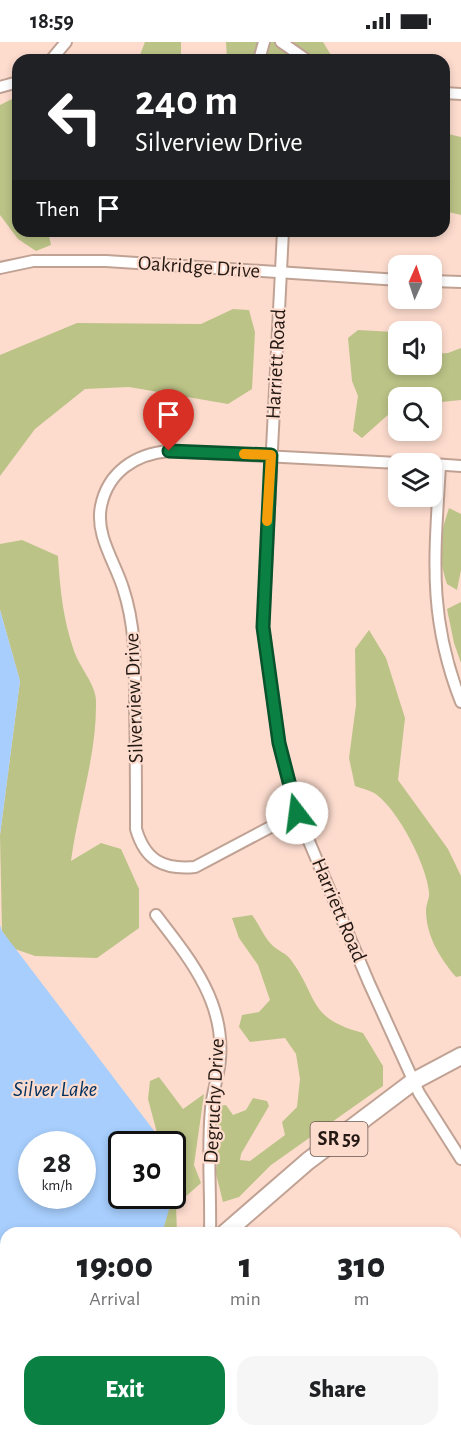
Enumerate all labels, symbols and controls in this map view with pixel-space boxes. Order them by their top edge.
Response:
text: 18:59 [30,10,74,32]
icon: left [36,78,114,156]
text: 240 m [135,80,238,122]
text: Silverview Drive [135,129,303,156]
icon: arrive [92,192,125,225]
text: Then [36,198,80,220]
street label: Oakridge Drive [137,252,261,282]
north arrow [388,255,442,309]
map controls [388,255,442,507]
street label: Harriett Road [263,308,289,420]
button: sound [388,321,442,375]
button: search [388,387,442,441]
pin [143,389,194,451]
icon: arrive [152,398,185,431]
button: layers [388,453,442,507]
street label: Silverview Drive [121,632,147,764]
position arrow [265,781,329,845]
street label: Harriett Road [308,855,370,965]
street label: Degruchy Drive [200,1038,228,1164]
water label: Silver Lake [13,1078,97,1100]
road number: SR 59 [310,1122,368,1156]
speed limit sign: 30 [108,1131,186,1209]
text: 28 [43,1148,71,1178]
text: km/h [42,1178,72,1193]
text: 19:00 [77,1248,153,1284]
text: 1 [239,1248,252,1284]
text: 310 [338,1248,385,1284]
text: Arrival [89,1289,141,1309]
text: min [230,1289,261,1309]
text: m [353,1289,369,1309]
button: Exit [24,1356,225,1425]
button: Share [237,1356,438,1425]

